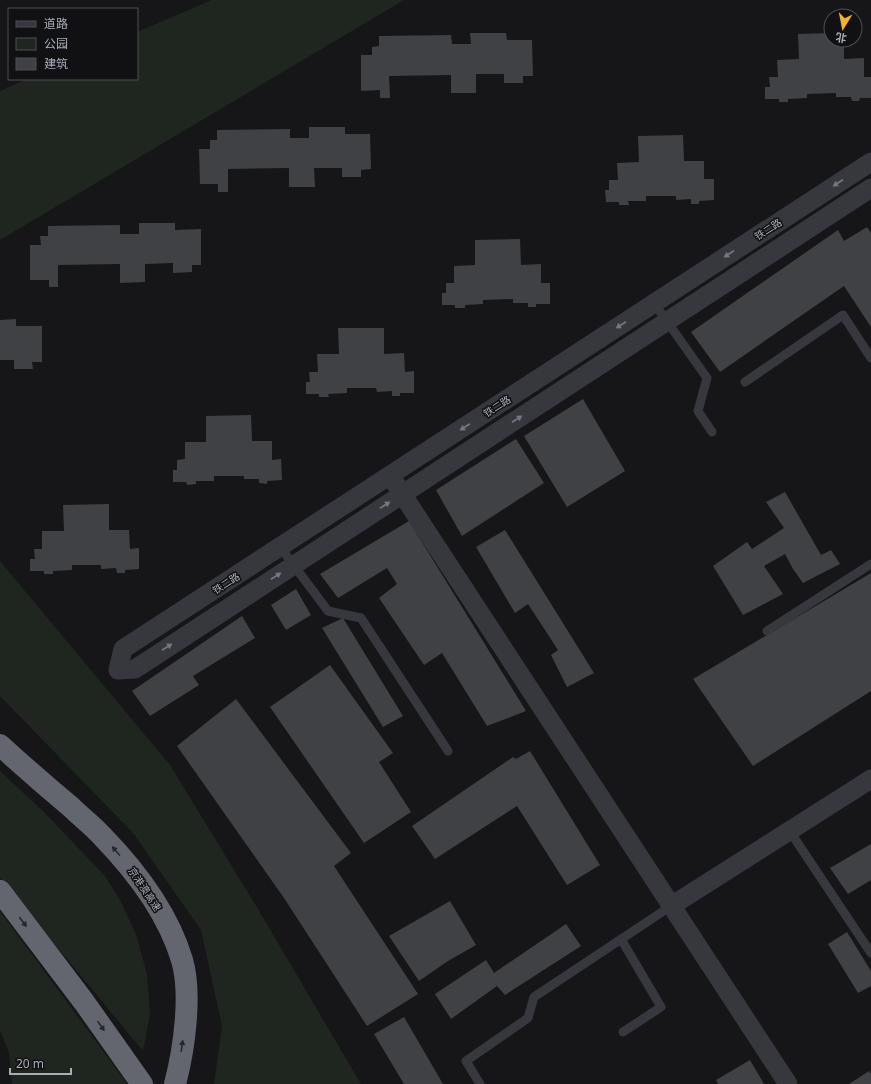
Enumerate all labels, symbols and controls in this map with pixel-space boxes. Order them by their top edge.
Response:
legend [8,8,138,80]
north arrow [823,8,863,48]
text: 道路 [44,15,68,32]
text: 北 [834,30,848,47]
text: 公园 [44,35,68,52]
text: 建筑 [44,55,68,72]
one-way arrow [833,179,843,187]
street label: 铁二路 [752,215,784,243]
one-way arrow [724,250,735,258]
one-way arrow [615,321,626,329]
street label: 铁二路 [481,392,513,420]
one-way arrow [512,415,523,423]
one-way arrow [460,423,470,431]
one-way arrow [380,501,390,509]
street label: 铁二路 [210,569,242,597]
one-way arrow [271,572,281,580]
one-way arrow [161,644,173,651]
one-way arrow [112,846,121,857]
street label: 京港澳高速 [125,864,165,914]
one-way arrow [19,917,27,927]
one-way arrow [97,1021,105,1032]
one-way arrow [179,1040,185,1052]
scale bar [10,1050,71,1076]
text: 20 m [16,1055,44,1072]

